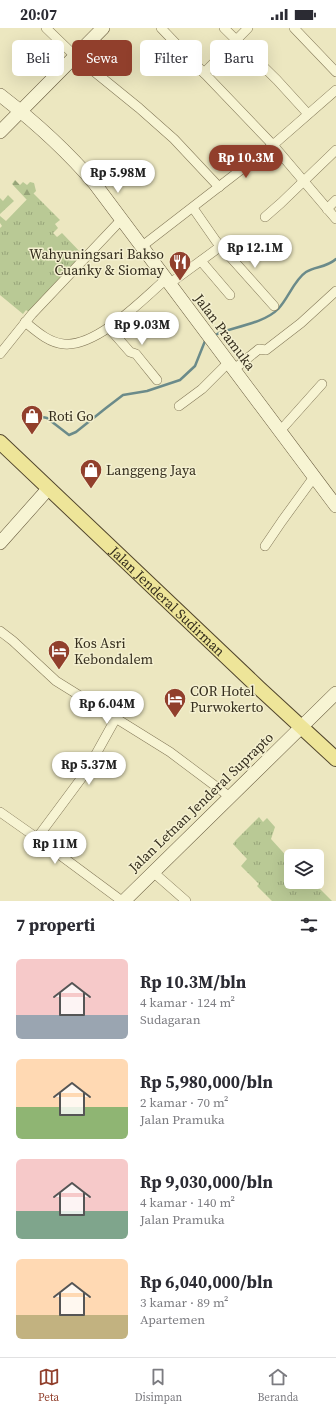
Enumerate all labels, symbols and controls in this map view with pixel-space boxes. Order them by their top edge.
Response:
text: 20:07 [20,4,57,25]
chip: Beli [12,40,64,76]
chip: Sewa [72,40,132,76]
chip: Filter [140,40,202,76]
chip: Baru [210,40,268,76]
pin: Rp 10.3M [205,145,287,179]
text: Rp 10.3M [218,149,274,166]
pin: Rp 5.98M [77,160,159,194]
text: Rp 5.98M [90,164,146,181]
pin: Rp 12.1M [214,235,296,269]
text: Rp 12.1M [227,239,283,256]
place label: Wahyuningsari Bakso Cuanky & Siomay [29,244,165,280]
restaurant icon: Wahyuningsari Bakso Cuanky & Siomay [167,249,193,282]
street label: Jalan Pramuka [189,289,261,375]
pin: Rp 9.03M [101,312,183,346]
text: Rp 9.03M [114,316,170,333]
shop icon: Roti Go [19,403,45,436]
place label: Roti Go [48,406,94,426]
shop icon: Langgeng Jaya [78,457,104,490]
place label: Langgeng Jaya [106,460,197,480]
street label: Jalan Jenderal Sudirman [105,541,230,661]
place label: Kos Asri Kebondalem [74,633,154,669]
hotel icon: Kos Asri Kebondalem [46,638,72,671]
place label: COR Hotel Purwokerto [190,681,264,717]
hotel icon: COR Hotel Purwokerto [162,686,188,719]
pin: Rp 6.04M [66,691,148,725]
text: Rp 6.04M [79,695,135,712]
street label: Jalan Letnan Jenderal Suprapto [123,727,278,877]
pin: Rp 5.37M [48,752,130,786]
text: Rp 5.37M [61,756,117,773]
pin: Rp 11M [22,831,88,865]
text: Rp 11M [32,835,78,852]
map controls [284,849,324,889]
button: layers [284,849,324,889]
text: 7 properti [16,913,95,937]
icon: filters [298,914,320,936]
text: Rp 10.3M/bln [140,970,246,994]
icon: home [48,975,96,1023]
text: 4 kamar · 124 m² [140,994,235,1011]
text: Sudagaran [140,1011,201,1028]
text: Rp 5,980,000/bln [140,1070,273,1094]
icon: home [48,1075,96,1123]
text: 2 kamar · 70 m² [140,1094,229,1111]
text: Jalan Pramuka [140,1111,225,1128]
text: Rp 9,030,000/bln [140,1170,273,1194]
icon: home [48,1175,96,1223]
text: 4 kamar · 140 m² [140,1194,235,1211]
text: Jalan Pramuka [140,1211,225,1228]
text: Rp 6,040,000/bln [140,1270,273,1294]
icon: home [48,1275,96,1323]
text: 3 kamar · 89 m² [140,1294,229,1311]
text: Apartemen [140,1311,205,1328]
tab: Peta [38,1366,60,1405]
tab: Disimpan [135,1366,182,1405]
tab: Beranda [257,1366,298,1405]

